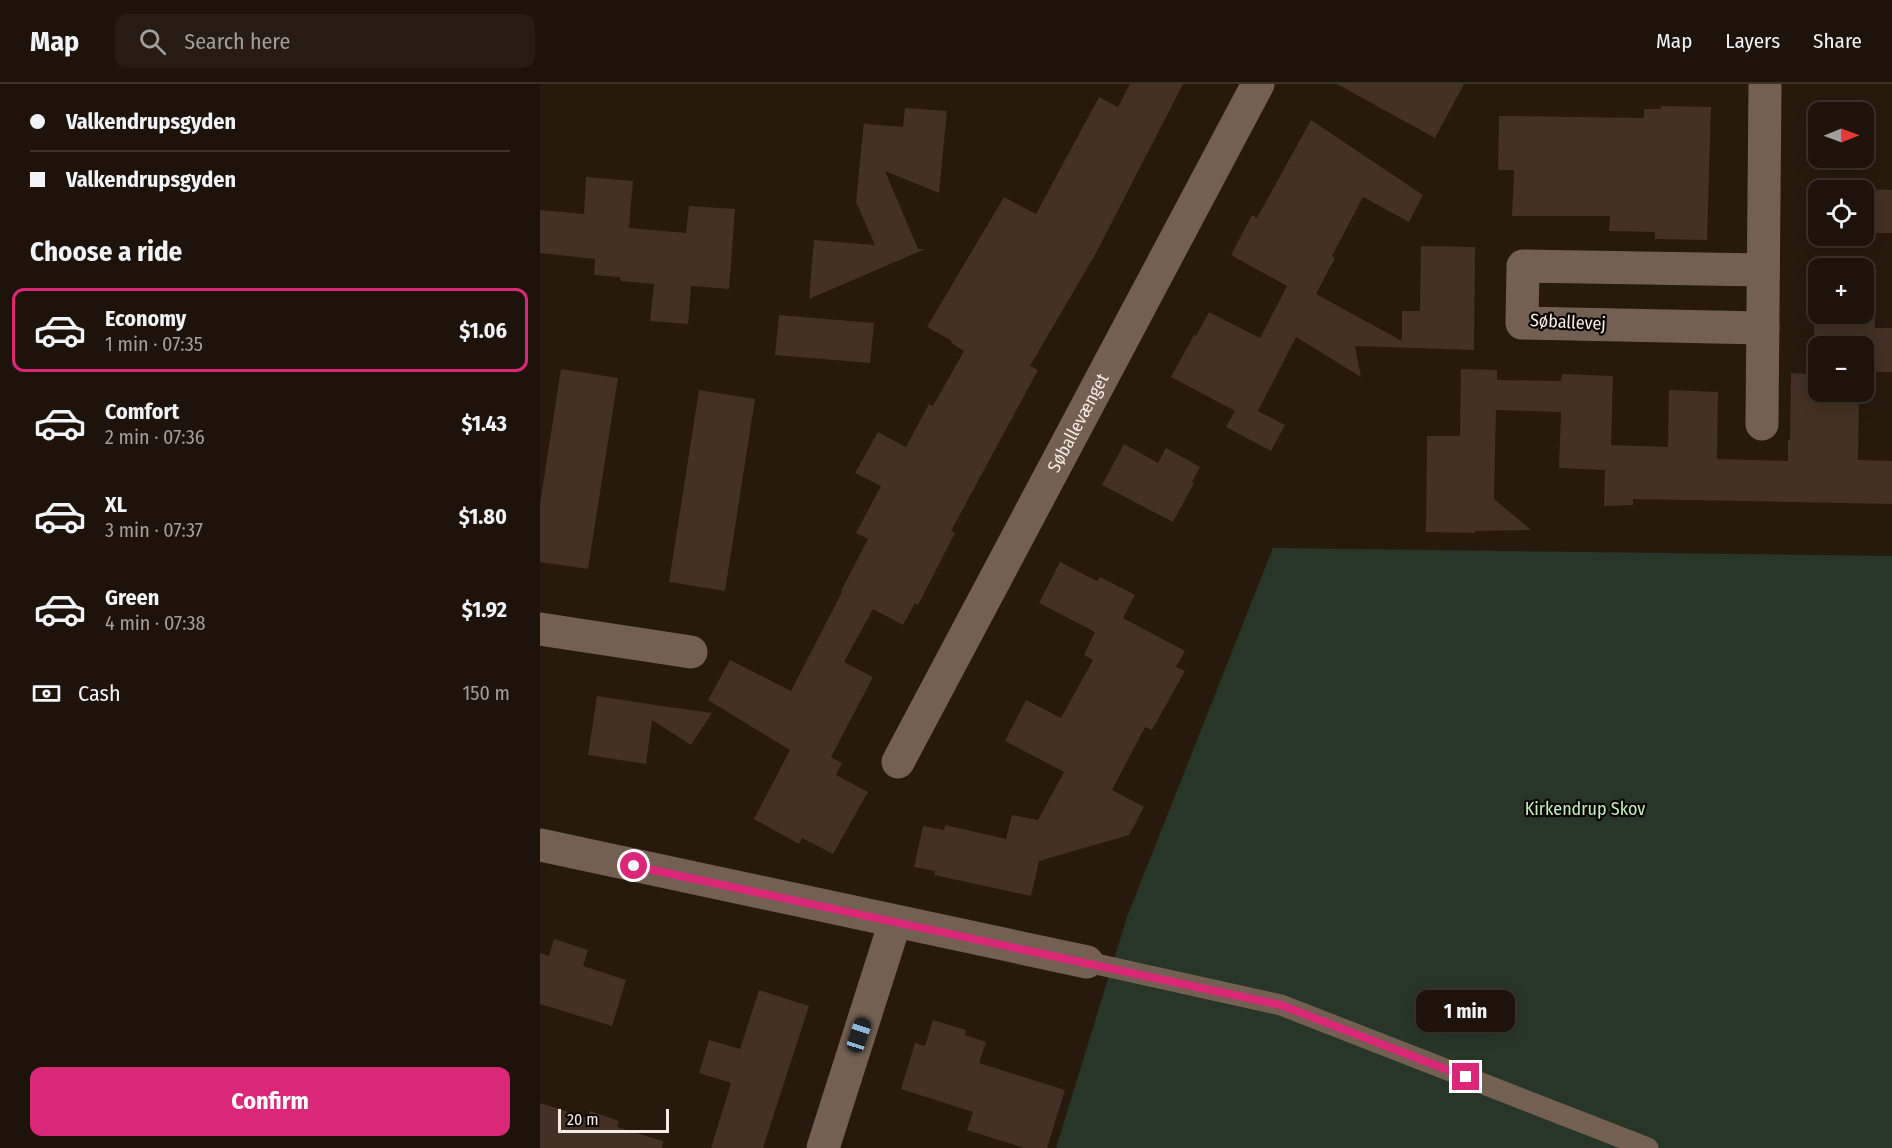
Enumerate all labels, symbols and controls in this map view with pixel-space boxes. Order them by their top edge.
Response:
search box [115,14,535,68]
text: Map [30,25,79,58]
icon: search [136,25,169,58]
text: Search here [184,28,290,55]
text: Map [1656,28,1692,54]
text: Layers [1725,28,1780,54]
text: Share [1813,28,1862,54]
north arrow [1808,102,1874,168]
map controls [1808,102,1874,402]
text: Valkendrupsgyden [66,108,236,135]
text: Valkendrupsgyden [66,166,236,193]
button: locate [1808,180,1874,246]
text: Choose a ride [30,236,182,268]
button: + [1808,258,1874,324]
icon: car [33,303,87,357]
text: Economy [105,305,186,332]
street label: Søballevej [1529,309,1607,335]
text: $1.06 [459,317,507,344]
text: 1 min · 07:35 [105,332,203,356]
button: − [1808,336,1874,402]
street label: Søballevænget [1043,370,1113,476]
icon: car [33,396,87,450]
text: Comfort [105,398,179,425]
text: $1.43 [462,410,507,437]
text: 2 min · 07:36 [105,425,205,449]
icon: car [33,489,87,543]
text: XL [105,491,127,518]
text: $1.80 [459,503,507,530]
text: 3 min · 07:37 [105,518,203,542]
icon: car [33,582,87,636]
text: Green [105,584,159,611]
text: $1.92 [462,596,507,623]
text: 4 min · 07:38 [105,611,206,635]
icon: cash [30,677,63,710]
text: Cash [78,680,121,707]
text: 150 m [463,681,510,705]
park label: Kirkendrup Skov [1525,798,1645,820]
route start [620,852,647,879]
callout: 1 min [1416,990,1516,1032]
text: 1 min [1444,999,1487,1023]
car [845,1015,873,1055]
route end [1452,1063,1479,1090]
button: Confirm [30,1067,510,1136]
scale bar [558,1106,669,1134]
text: 20 m [567,1110,598,1129]

